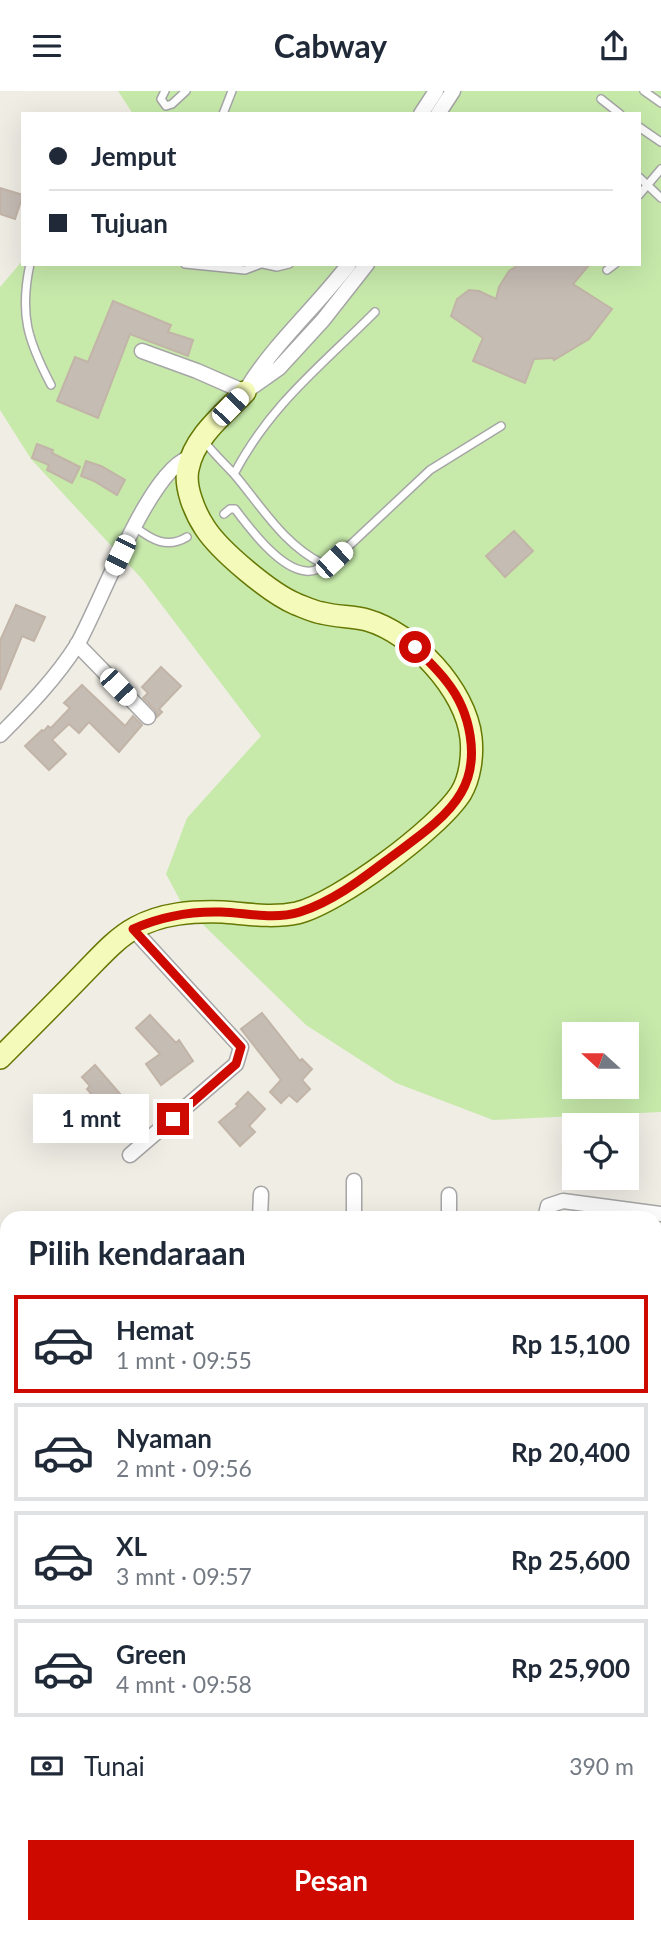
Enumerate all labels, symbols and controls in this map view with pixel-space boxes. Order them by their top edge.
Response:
text: Cabway [274,26,387,65]
icon: menu [28,27,66,65]
icon: share [595,27,633,65]
text: Jemput [91,140,177,172]
text: Tujuan [91,207,168,239]
car [208,385,253,429]
car [102,532,139,578]
car [312,538,357,582]
route start [399,631,431,663]
car [96,665,141,709]
north arrow [562,1022,639,1099]
map controls [562,1022,639,1190]
callout: 1 mnt [33,1095,148,1143]
route end [157,1103,189,1135]
text: 1 mnt [61,1104,121,1132]
button: locate [562,1113,639,1190]
text: Pilih kendaraan [28,1233,246,1272]
icon: car [32,1313,95,1376]
text: Hemat [116,1314,194,1346]
text: Rp 15,100 [511,1328,630,1360]
text: 1 mnt · 09:55 [116,1346,252,1374]
icon: car [32,1421,95,1484]
text: Nyaman [116,1422,212,1454]
text: Rp 20,400 [511,1436,630,1468]
text: 2 mnt · 09:56 [116,1454,252,1482]
icon: car [32,1529,95,1592]
text: XL [116,1530,147,1562]
text: Rp 25,600 [511,1544,630,1576]
text: 3 mnt · 09:57 [116,1562,252,1590]
icon: car [32,1637,95,1700]
text: Green [116,1638,186,1670]
text: Rp 25,900 [511,1652,630,1684]
text: 4 mnt · 09:58 [116,1670,252,1698]
icon: cash [28,1747,66,1785]
text: Tunai [84,1750,145,1782]
text: 390 m [569,1752,634,1780]
button: Pesan [28,1840,634,1920]

